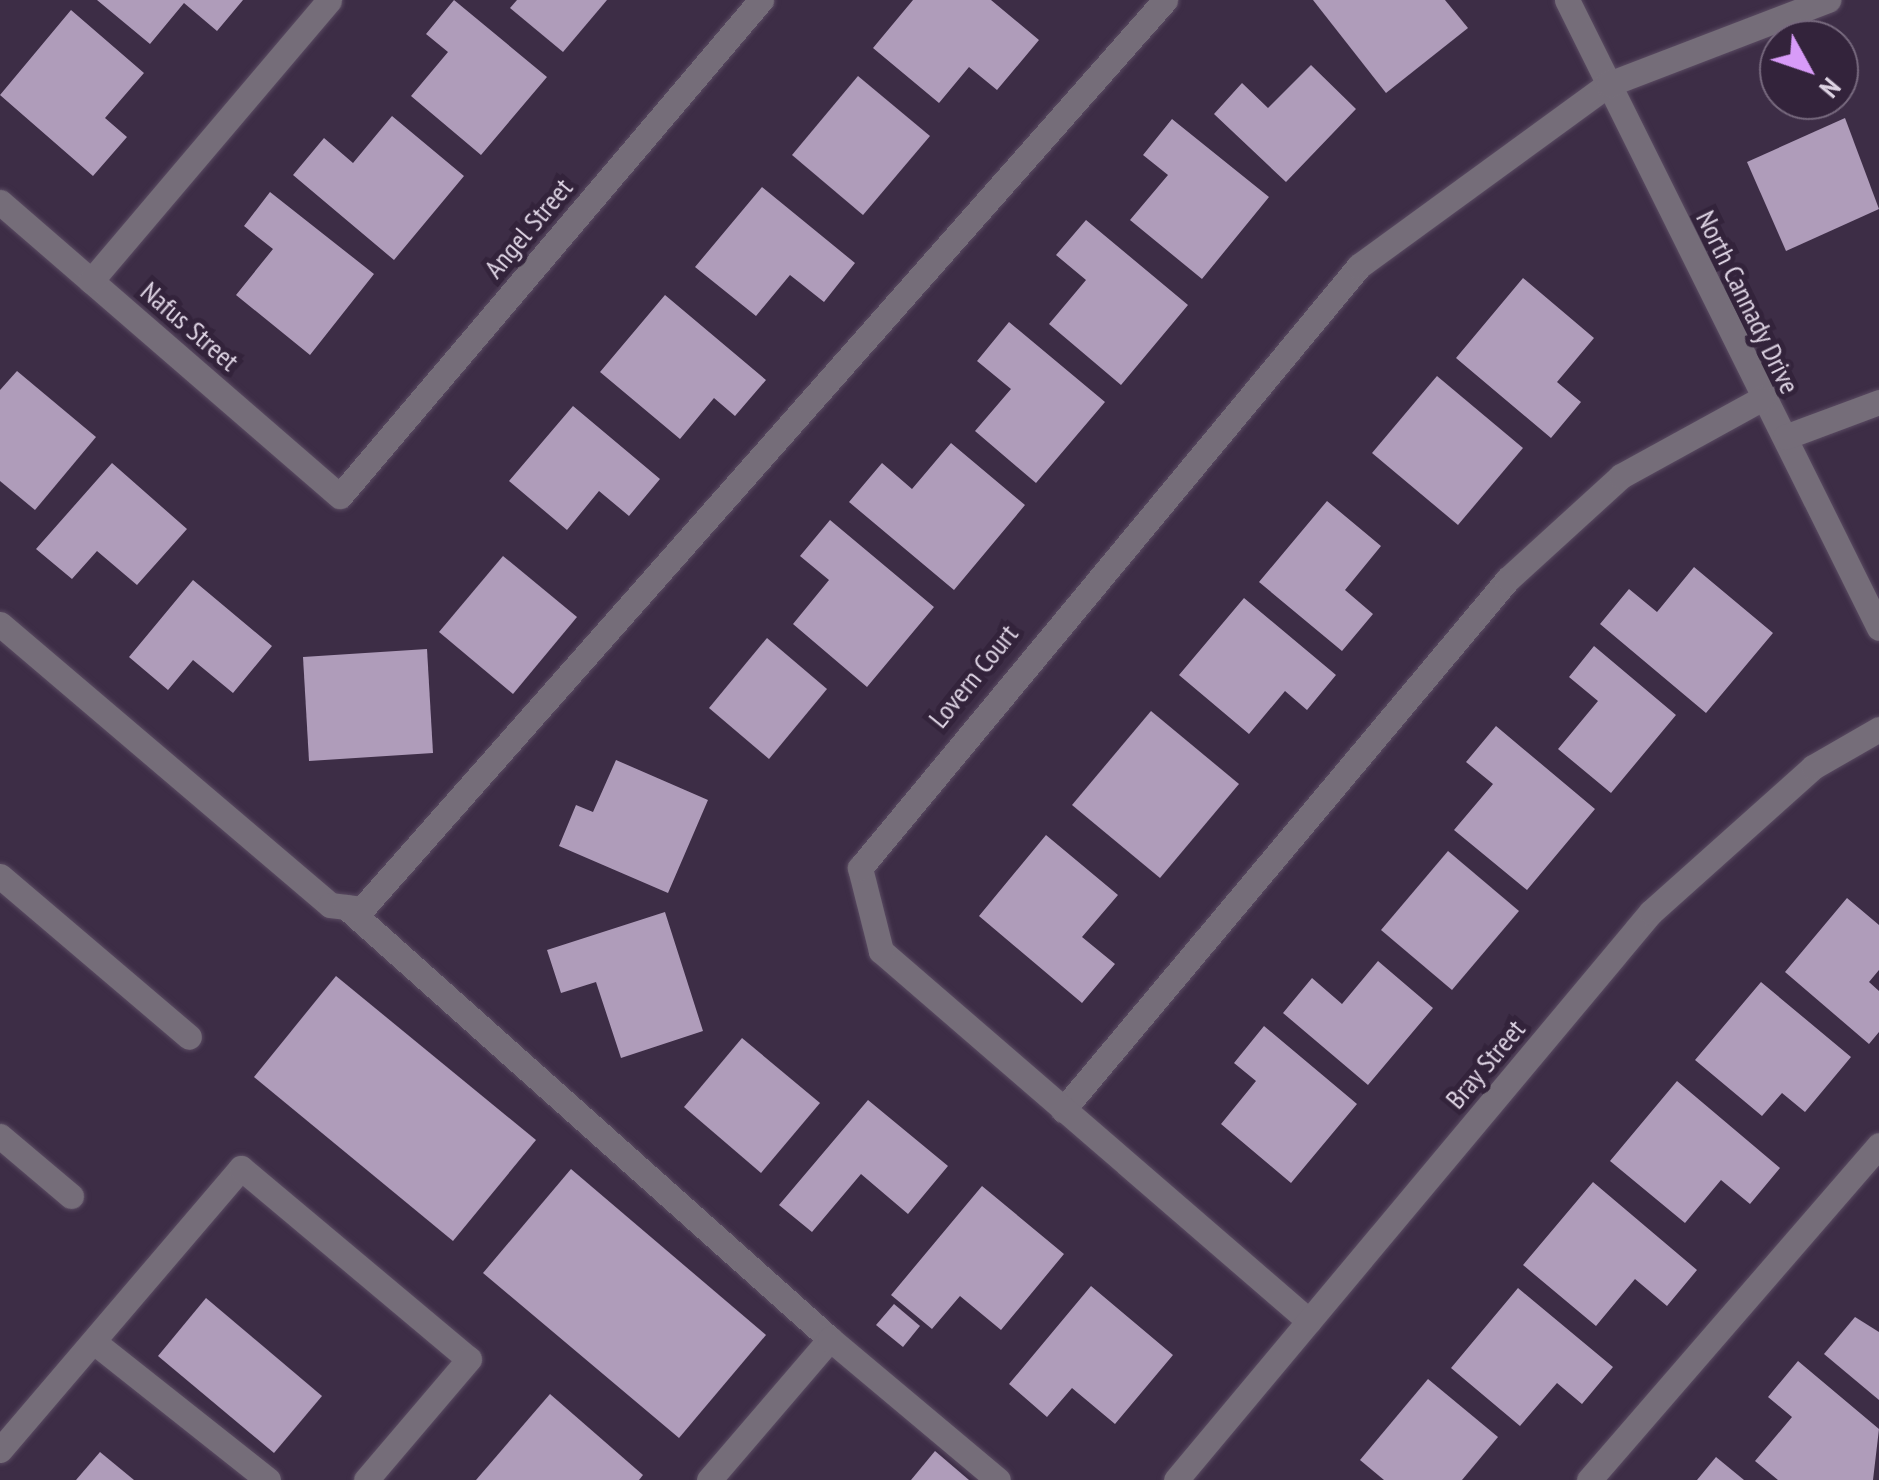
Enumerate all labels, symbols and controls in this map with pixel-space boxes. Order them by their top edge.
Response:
north arrow [1759,20,1859,120]
text: N [1812,71,1850,106]
street label: Angel Street [477,171,579,285]
street label: North Cannady Drive [1689,205,1807,399]
street label: Nafus Street [134,274,246,378]
street label: Lovern Court [921,618,1025,734]
street label: Bray Street [1438,1012,1532,1116]

